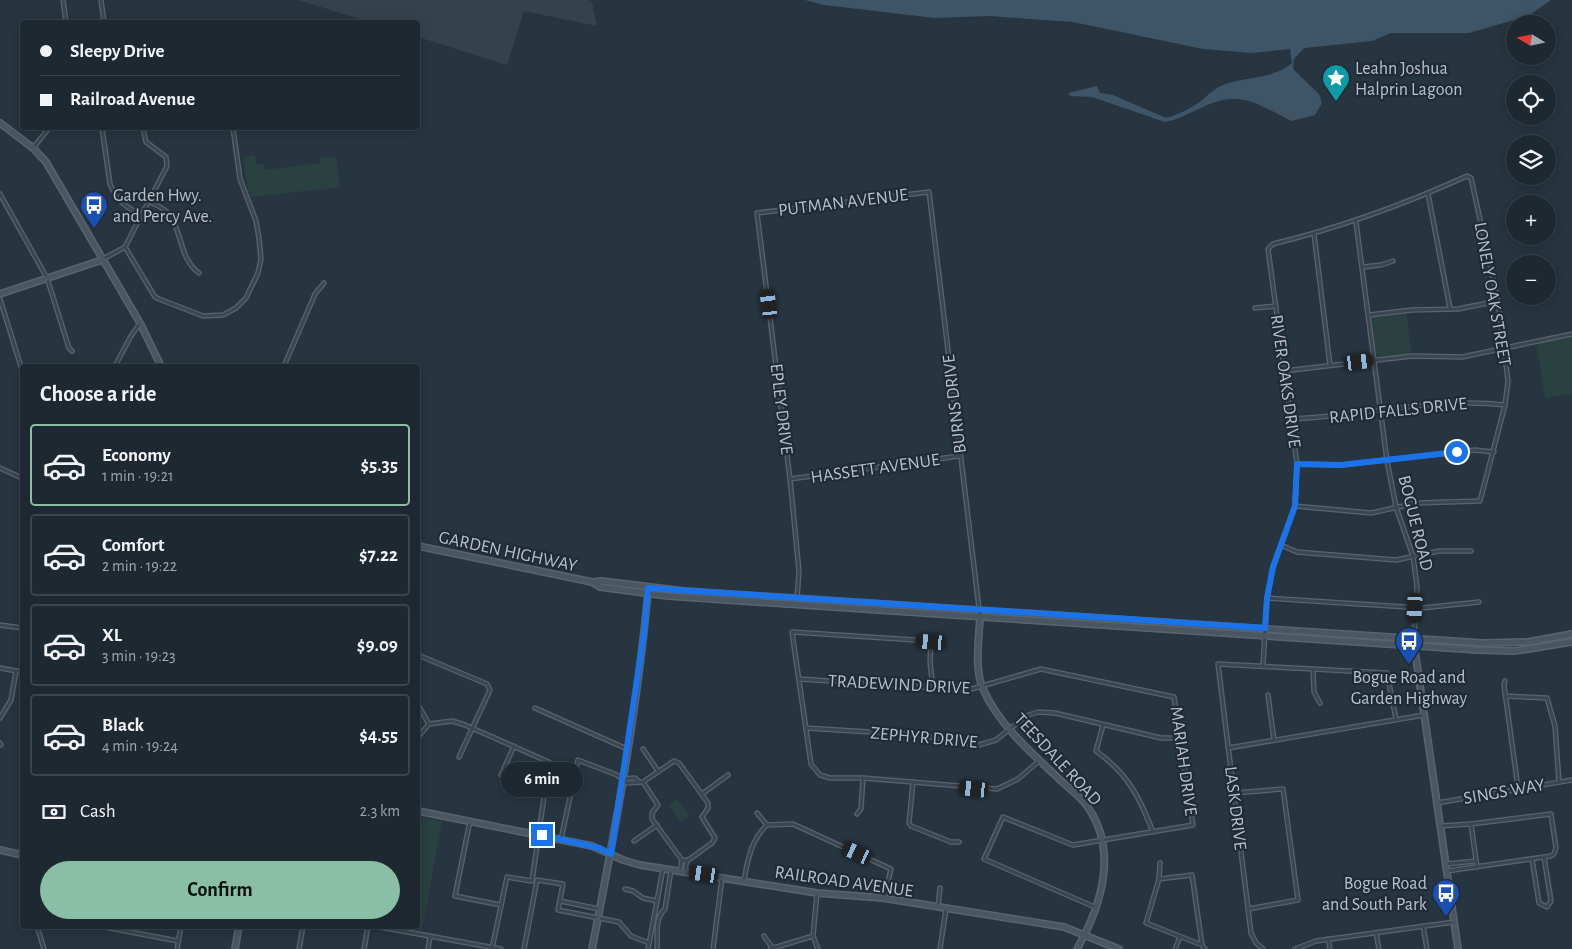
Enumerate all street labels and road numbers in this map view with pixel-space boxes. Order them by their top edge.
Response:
street label: PUTMAN AVENUE [777,186,909,220]
street label: LONELY OAK STREET [1470,221,1514,368]
street label: RIVER OAKS DRIVE [1267,313,1303,449]
street label: BURNS DRIVE [940,353,970,454]
street label: EPLEY DRIVE [766,363,796,456]
street label: RAPID FALLS DRIVE [1328,395,1468,427]
street label: HASSETT AVENUE [809,451,941,487]
street label: BOGUE ROAD [1394,474,1436,573]
street label: GARDEN HIGHWAY [437,529,579,576]
street label: TRADEWIND DRIVE [827,672,971,698]
street label: MARIAH DRIVE [1166,705,1200,817]
street label: TEESDALE ROAD [1010,710,1104,809]
street label: ZEPHYR DRIVE [870,724,978,752]
street label: LASK DRIVE [1221,765,1249,851]
street label: SINGS WAY [1462,776,1547,808]
street label: RAILROAD AVENUE [773,863,915,901]

